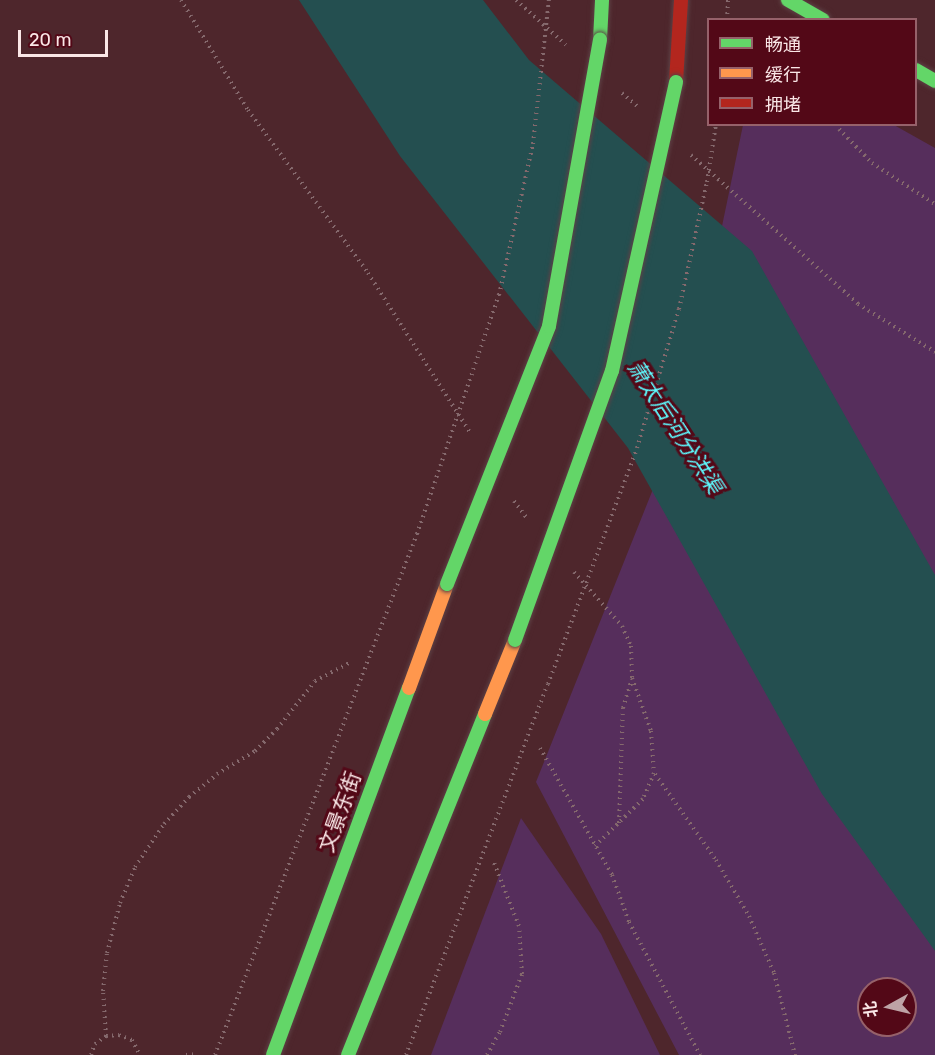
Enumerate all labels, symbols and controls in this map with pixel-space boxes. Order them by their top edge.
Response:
scale bar [21,18,111,56]
legend [707,18,917,126]
text: 20 m [29,29,71,51]
text: 畅通 [765,34,801,56]
text: 缓行 [765,64,801,86]
text: 拥堵 [765,94,801,116]
water label: 萧太后河分洪渠 [622,355,728,499]
street label: 文景东街 [314,768,366,856]
north arrow [857,977,917,1037]
text: 北 [860,1000,881,1019]

